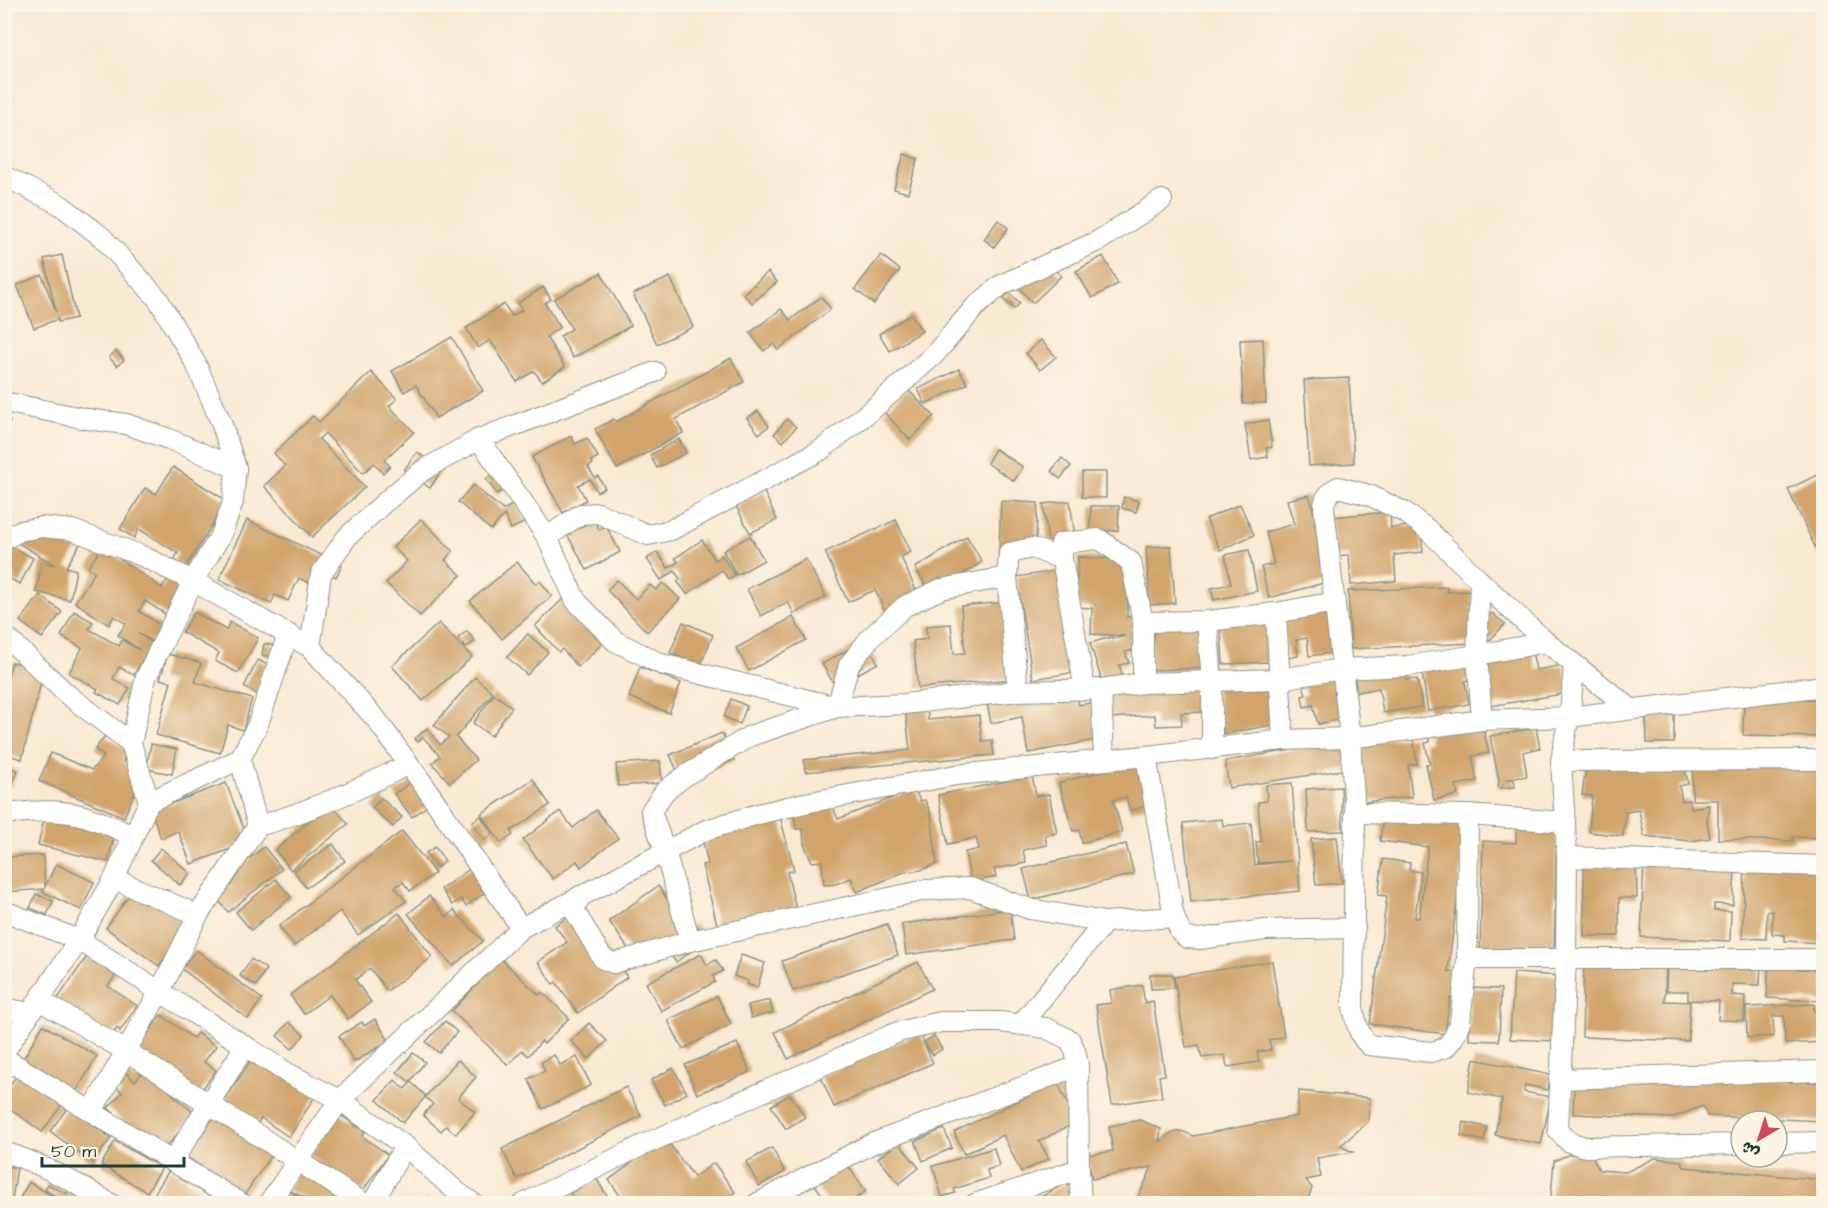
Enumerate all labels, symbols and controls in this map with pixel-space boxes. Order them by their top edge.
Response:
north arrow [1729,1109,1789,1169]
scale bar [42,1130,184,1168]
text: ش [1736,1136,1764,1164]
text: 50 m [51,1139,96,1164]

